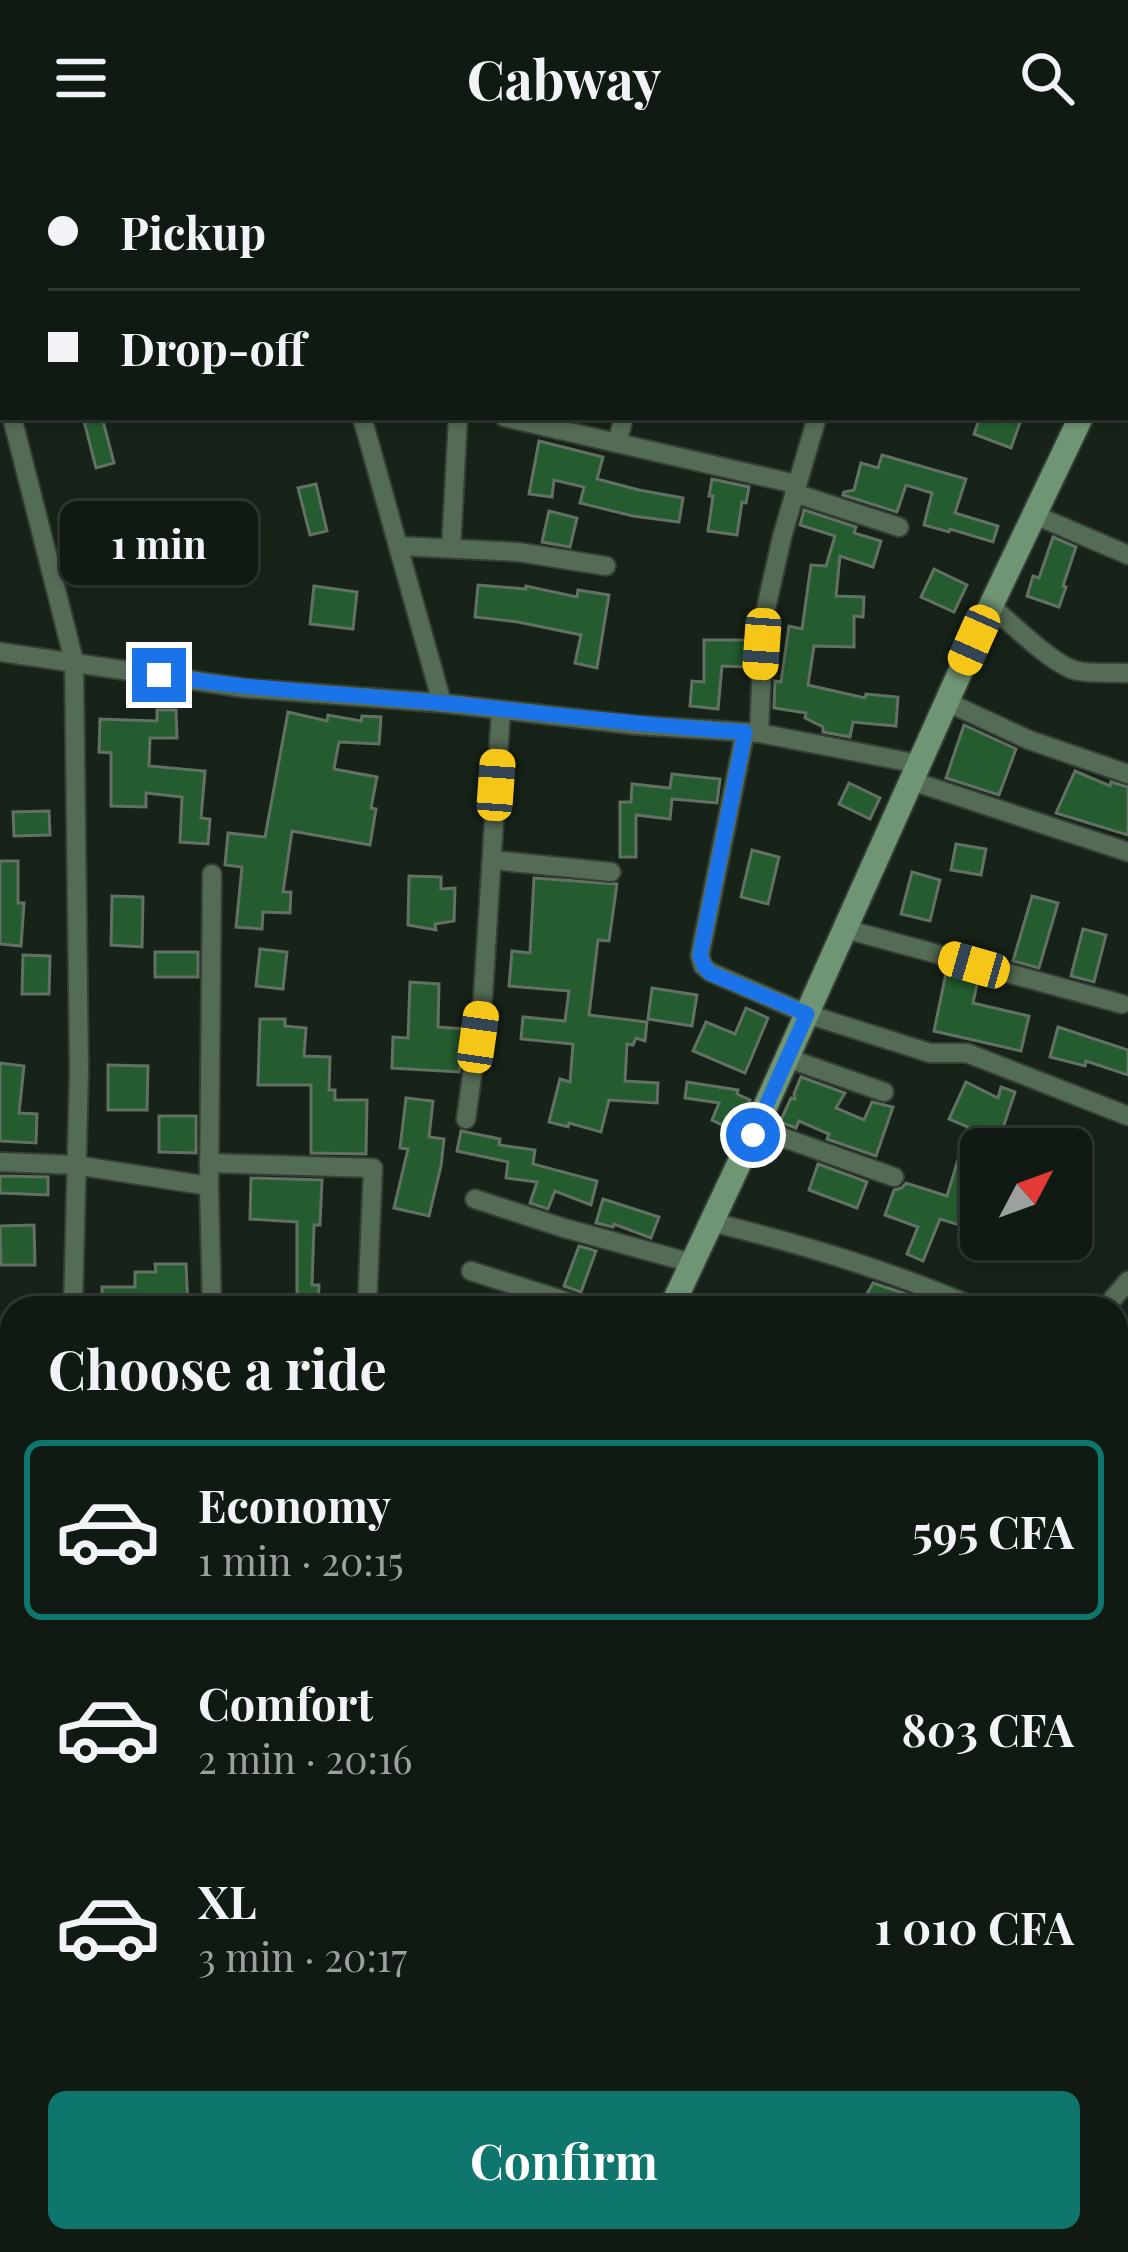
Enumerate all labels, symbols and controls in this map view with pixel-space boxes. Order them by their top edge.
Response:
text: Cabway [467,42,661,114]
icon: menu [48,45,114,111]
icon: search [1014,45,1080,111]
text: Pickup [120,201,266,261]
text: Drop-off [120,317,306,377]
callout: 1 min [60,501,258,585]
text: 1 min [111,517,207,569]
car [943,600,1005,680]
car [742,607,782,681]
route end [132,648,186,702]
car [476,748,516,822]
car [934,938,1014,992]
car [455,999,501,1075]
route start [726,1108,780,1162]
north arrow [960,1128,1092,1260]
map controls [960,1128,1092,1260]
text: Choose a ride [48,1332,387,1404]
text: Economy [198,1474,391,1534]
icon: car [54,1476,162,1584]
text: 595 CFA [912,1500,1074,1560]
text: 1 min · 20:15 [198,1534,404,1586]
text: Comfort [198,1672,373,1732]
icon: car [54,1674,162,1782]
text: 803 CFA [902,1698,1074,1758]
text: 2 min · 20:16 [198,1732,413,1784]
text: XL [198,1870,257,1930]
icon: car [54,1872,162,1980]
text: 1 010 CFA [875,1896,1074,1956]
text: 3 min · 20:17 [198,1930,407,1982]
button: Confirm [48,2091,1080,2229]

